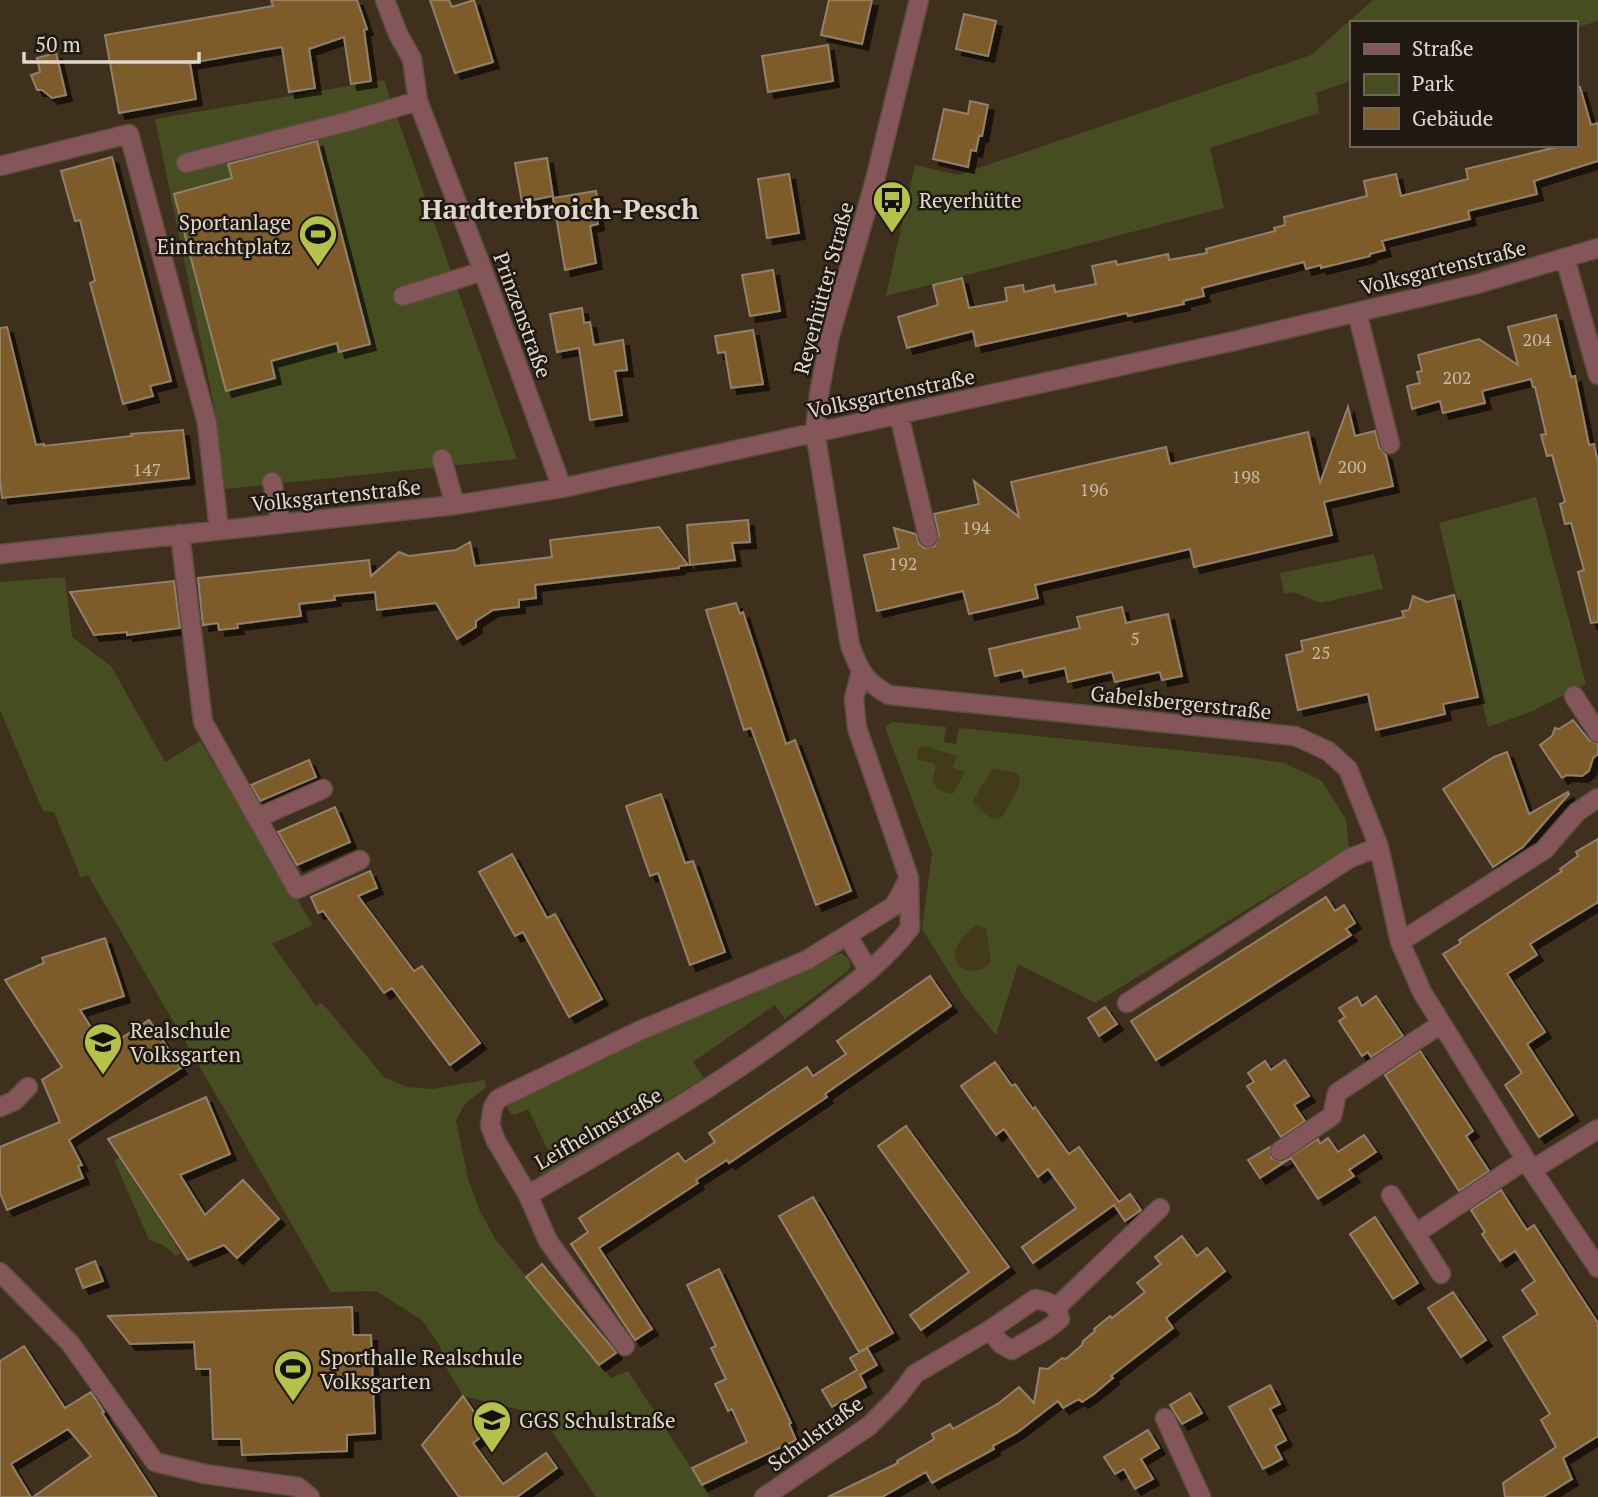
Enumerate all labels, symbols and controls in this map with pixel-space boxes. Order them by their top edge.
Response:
scale bar [24,21,200,65]
legend [1350,21,1577,147]
text: 50 m [35,30,81,58]
text: Straße [1412,34,1474,62]
text: Park [1412,69,1454,97]
text: Gebäude [1412,104,1493,132]
bus stop icon: Reyerhütte [871,179,913,234]
place label: Reyerhütte [919,186,1022,214]
district label: Hardterbroich-Pesch [421,190,699,227]
street label: Reyerhütter Straße [787,199,859,377]
place label: Sportanlage Eintrachtplatz [157,208,291,260]
sports icon: Sportanlage Eintrachtplatz [297,213,339,268]
street label: Volksgartenstraße [1357,233,1529,301]
street label: Prinzenstraße [487,248,559,382]
house number: 204 [1523,327,1552,351]
street label: Volksgartenstraße [805,362,977,424]
house number: 202 [1443,365,1471,389]
house number: 200 [1338,454,1366,478]
house number: 147 [133,457,161,481]
house number: 198 [1232,464,1260,488]
street label: Volksgartenstraße [250,472,422,518]
house number: 196 [1080,477,1109,501]
house number: 194 [962,515,991,539]
house number: 192 [889,551,917,575]
house number: 5 [1130,626,1140,650]
house number: 25 [1311,640,1331,664]
street label: Gabelsbergerstraße [1089,679,1273,725]
place label: Realschule Volksgarten [130,1016,241,1068]
school or university icon: Realschule Volksgarten [82,1021,124,1076]
street label: Leifhelmstraße [529,1080,667,1176]
place label: Sporthalle Realschule Volksgarten [320,1343,522,1395]
sports icon: Sporthalle Realschule Volksgarten [272,1348,314,1403]
street label: Schulstraße [762,1389,868,1477]
school or university icon: GGS Schulstraße [471,1399,513,1454]
place label: GGS Schulstraße [519,1406,676,1434]

